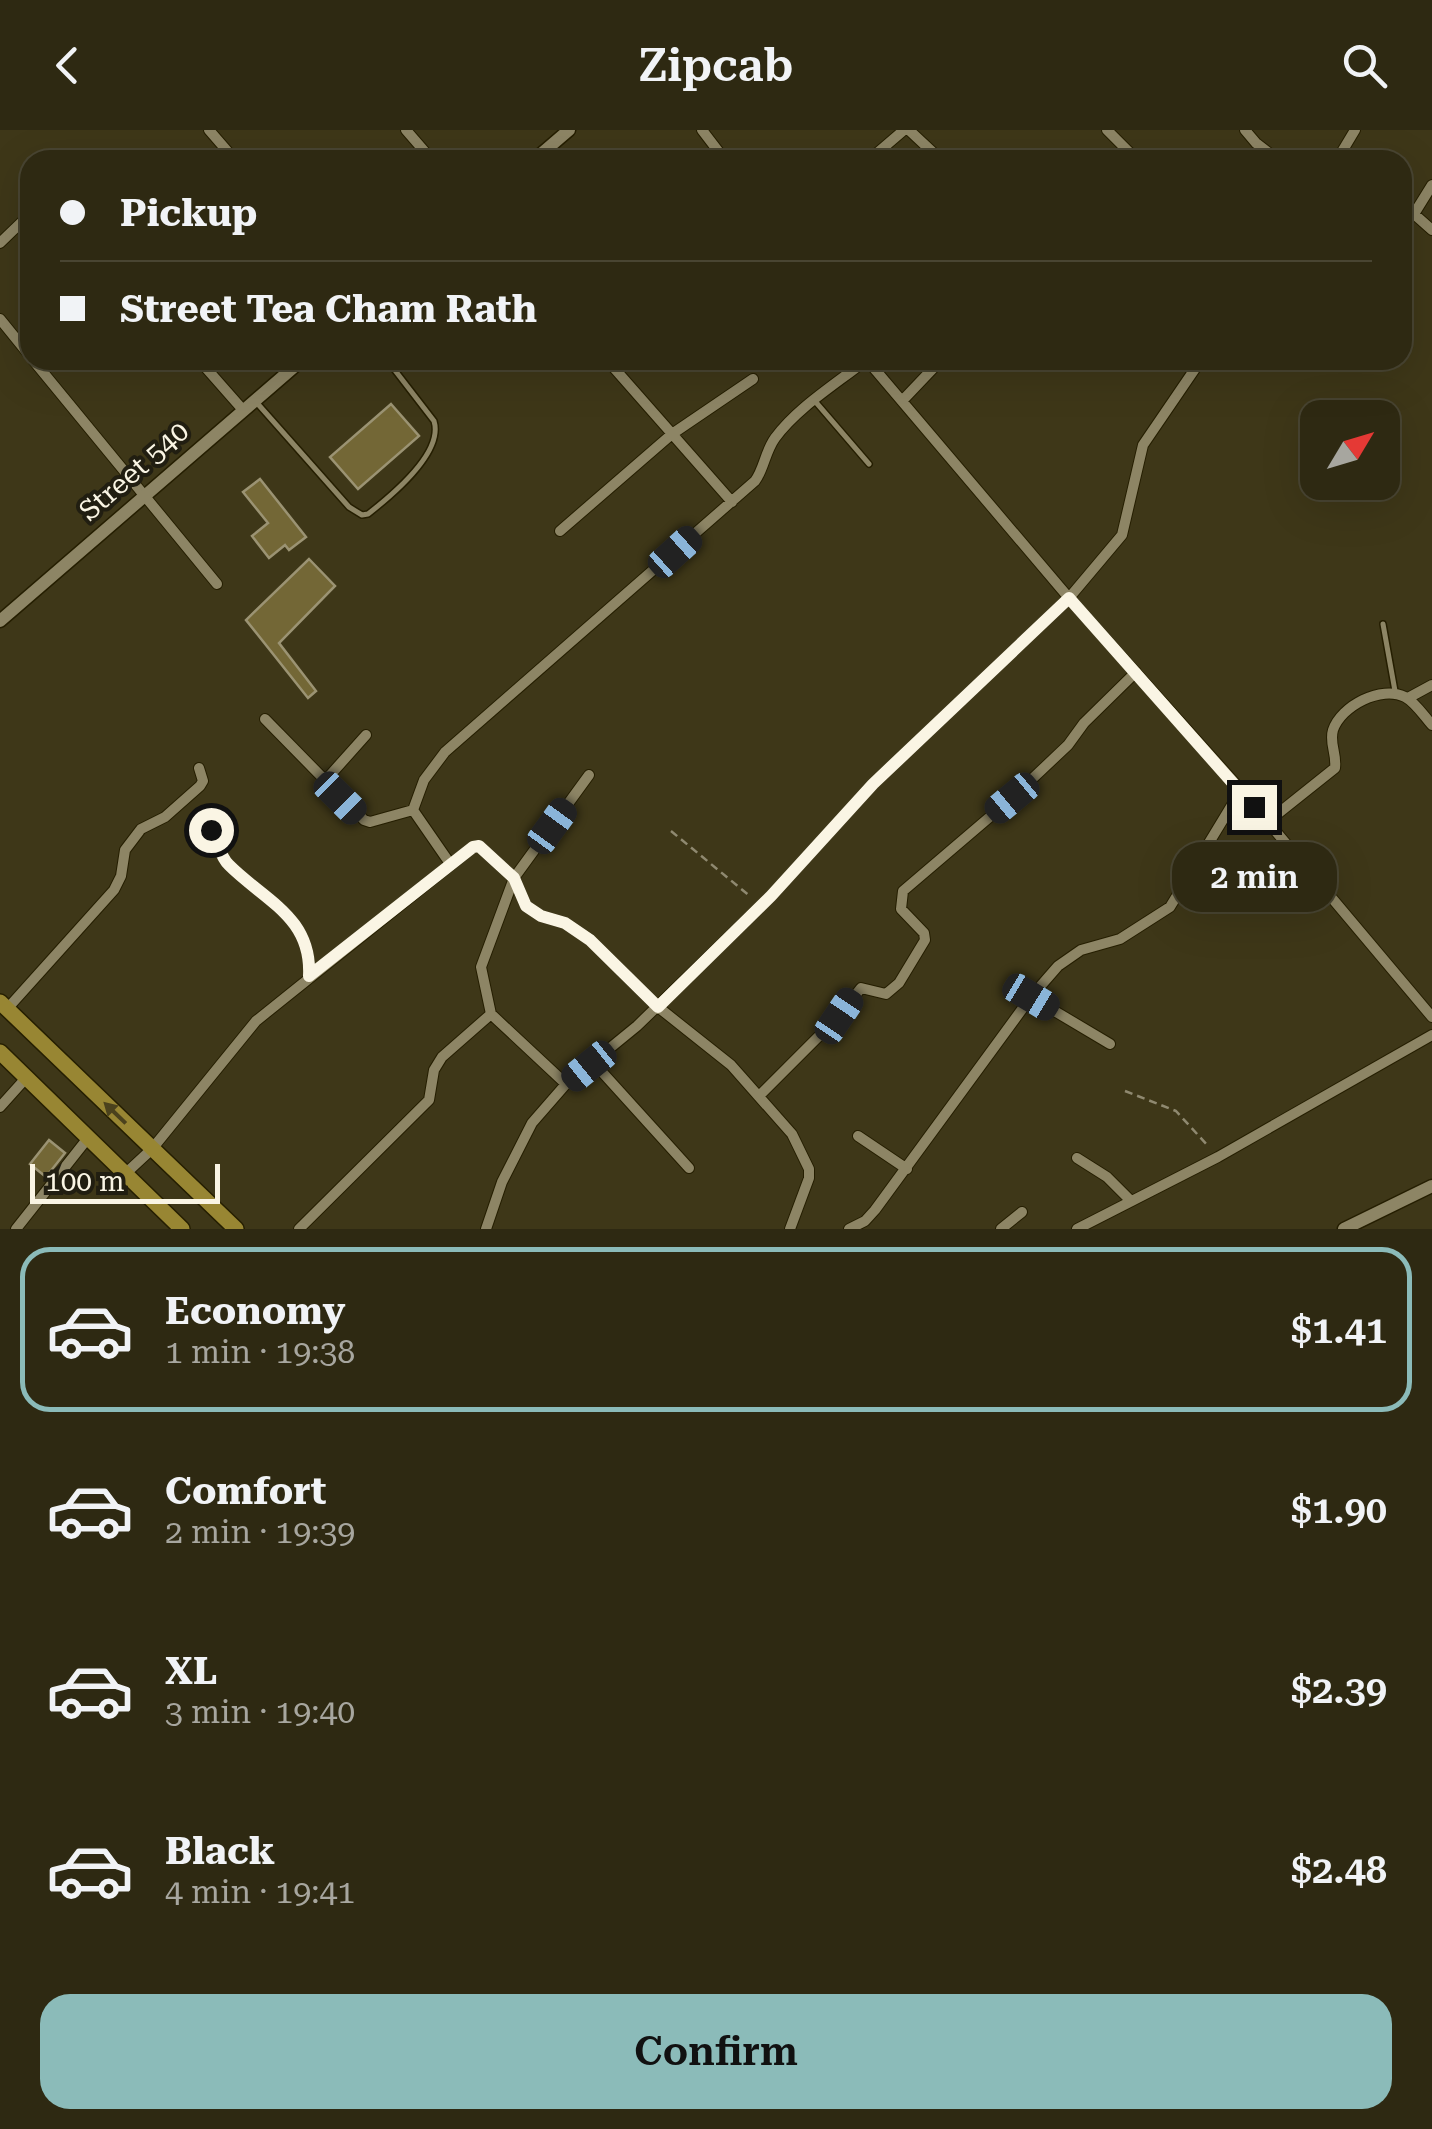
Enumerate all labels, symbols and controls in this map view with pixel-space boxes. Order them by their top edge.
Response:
icon: back [40,38,95,93]
icon: search [1337,38,1392,93]
text: Zipcab [639,39,793,92]
text: Pickup [120,191,257,235]
text: Street Tea Cham Rath [120,287,537,331]
north arrow [1300,400,1400,500]
map controls [1300,400,1400,500]
street label: Street 540 [72,414,196,528]
car [643,521,707,583]
car [308,766,372,830]
car [979,767,1045,829]
route end [1232,785,1277,830]
car [522,793,582,859]
route start [189,808,234,853]
callout: 2 min [1172,842,1336,912]
text: 2 min [1210,858,1299,896]
car [998,969,1064,1025]
car [810,983,868,1049]
car [556,1035,622,1097]
one-way arrow [103,1102,127,1125]
scale bar [30,1159,220,1204]
text: 100 m [45,1165,125,1198]
icon: car [45,1285,135,1375]
text: Economy [165,1289,345,1333]
text: $1.41 [1291,1308,1387,1352]
text: 1 min · 19:38 [165,1333,355,1371]
icon: car [45,1465,135,1555]
text: Comfort [165,1469,326,1513]
text: $1.90 [1291,1488,1387,1532]
text: 2 min · 19:39 [165,1513,355,1551]
icon: car [45,1645,135,1735]
text: XL [165,1649,217,1693]
text: $2.39 [1291,1668,1387,1712]
text: 3 min · 19:40 [165,1693,355,1731]
icon: car [45,1825,135,1915]
text: Black [165,1829,275,1873]
text: $2.48 [1291,1848,1387,1892]
text: 4 min · 19:41 [165,1873,355,1911]
button: Confirm [40,1994,1392,2109]

